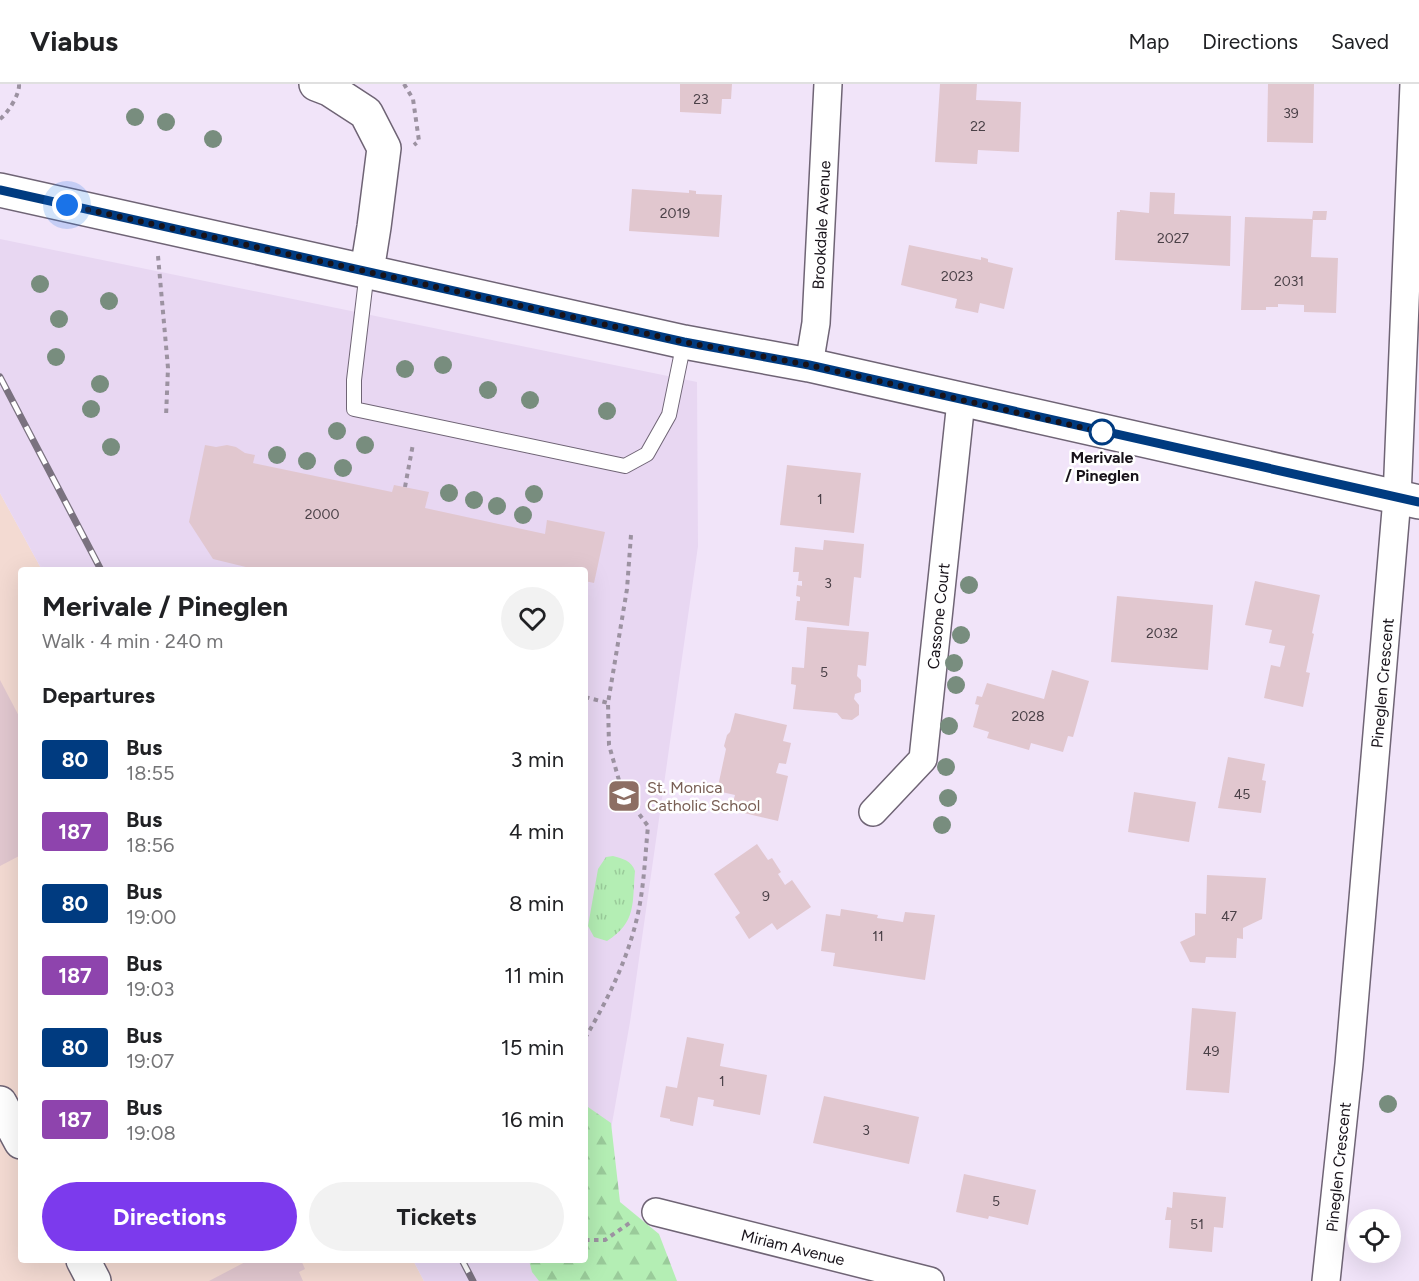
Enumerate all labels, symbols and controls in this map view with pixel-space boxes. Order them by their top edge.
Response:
text: Viabus [30,24,118,58]
text: Map [1128,29,1169,54]
text: Directions [1202,29,1298,54]
text: Saved [1331,29,1389,54]
house number: 23 [693,91,709,108]
house number: 39 [1283,105,1299,122]
house number: 22 [970,118,986,135]
street label: Brookdale Avenue [809,160,834,290]
your location [52,190,82,220]
house number: 2019 [660,205,690,222]
house number: 2027 [1157,230,1190,247]
house number: 2023 [941,268,973,285]
house number: 2031 [1274,273,1304,290]
marker: Merivale / Pineglen [1089,419,1115,445]
place label: Merivale / Pineglen [1065,448,1139,485]
house number: 1 [817,491,823,508]
house number: 2000 [305,506,339,523]
street label: Cassone Court [923,562,954,670]
house number: 3 [824,575,832,592]
button: heart [501,587,564,650]
text: Merivale / Pineglen [42,589,288,623]
street label: Pineglen Crescent [1367,617,1398,749]
house number: 2032 [1146,625,1178,642]
text: Walk · 4 min · 240 m [42,629,223,653]
house number: 5 [820,664,828,681]
text: Departures [42,682,155,709]
house number: 2028 [1011,708,1045,725]
text: Bus [126,734,162,761]
text: 3 min [510,746,564,773]
text: 80 [62,747,88,772]
text: 18:55 [126,761,175,785]
school or university icon: St. Monica Catholic School [606,778,642,814]
place label: St. Monica Catholic School [647,778,760,815]
house number: 45 [1234,786,1250,803]
text: Bus [126,806,162,833]
text: 4 min [509,818,564,845]
text: 187 [58,819,92,844]
text: 18:56 [126,833,174,857]
text: Bus [126,878,162,905]
house number: 9 [762,888,770,905]
text: 8 min [509,890,564,917]
text: 80 [62,891,88,916]
text: 19:00 [126,905,176,929]
house number: 47 [1221,908,1238,925]
house number: 11 [872,928,884,945]
text: Bus [126,950,162,977]
text: 11 min [504,962,564,989]
text: 187 [58,963,92,988]
text: 19:03 [126,977,174,1001]
text: Bus [126,1022,162,1049]
text: 15 min [501,1034,564,1061]
text: 80 [62,1035,88,1060]
house number: 49 [1203,1043,1219,1060]
text: 19:07 [126,1049,174,1073]
house number: 1 [719,1073,725,1090]
text: Bus [126,1094,162,1121]
street label: Pineglen Crescent [1322,1101,1355,1233]
text: 16 min [501,1106,564,1133]
text: 187 [58,1107,92,1132]
text: 19:08 [126,1121,176,1145]
house number: 3 [862,1122,870,1139]
button: Directions [42,1182,297,1251]
button: Tickets [309,1182,564,1251]
house number: 5 [992,1193,1000,1210]
map controls [1347,1209,1401,1263]
button: locate [1347,1209,1401,1263]
house number: 51 [1190,1216,1204,1233]
street label: Miriam Avenue [739,1225,847,1270]

